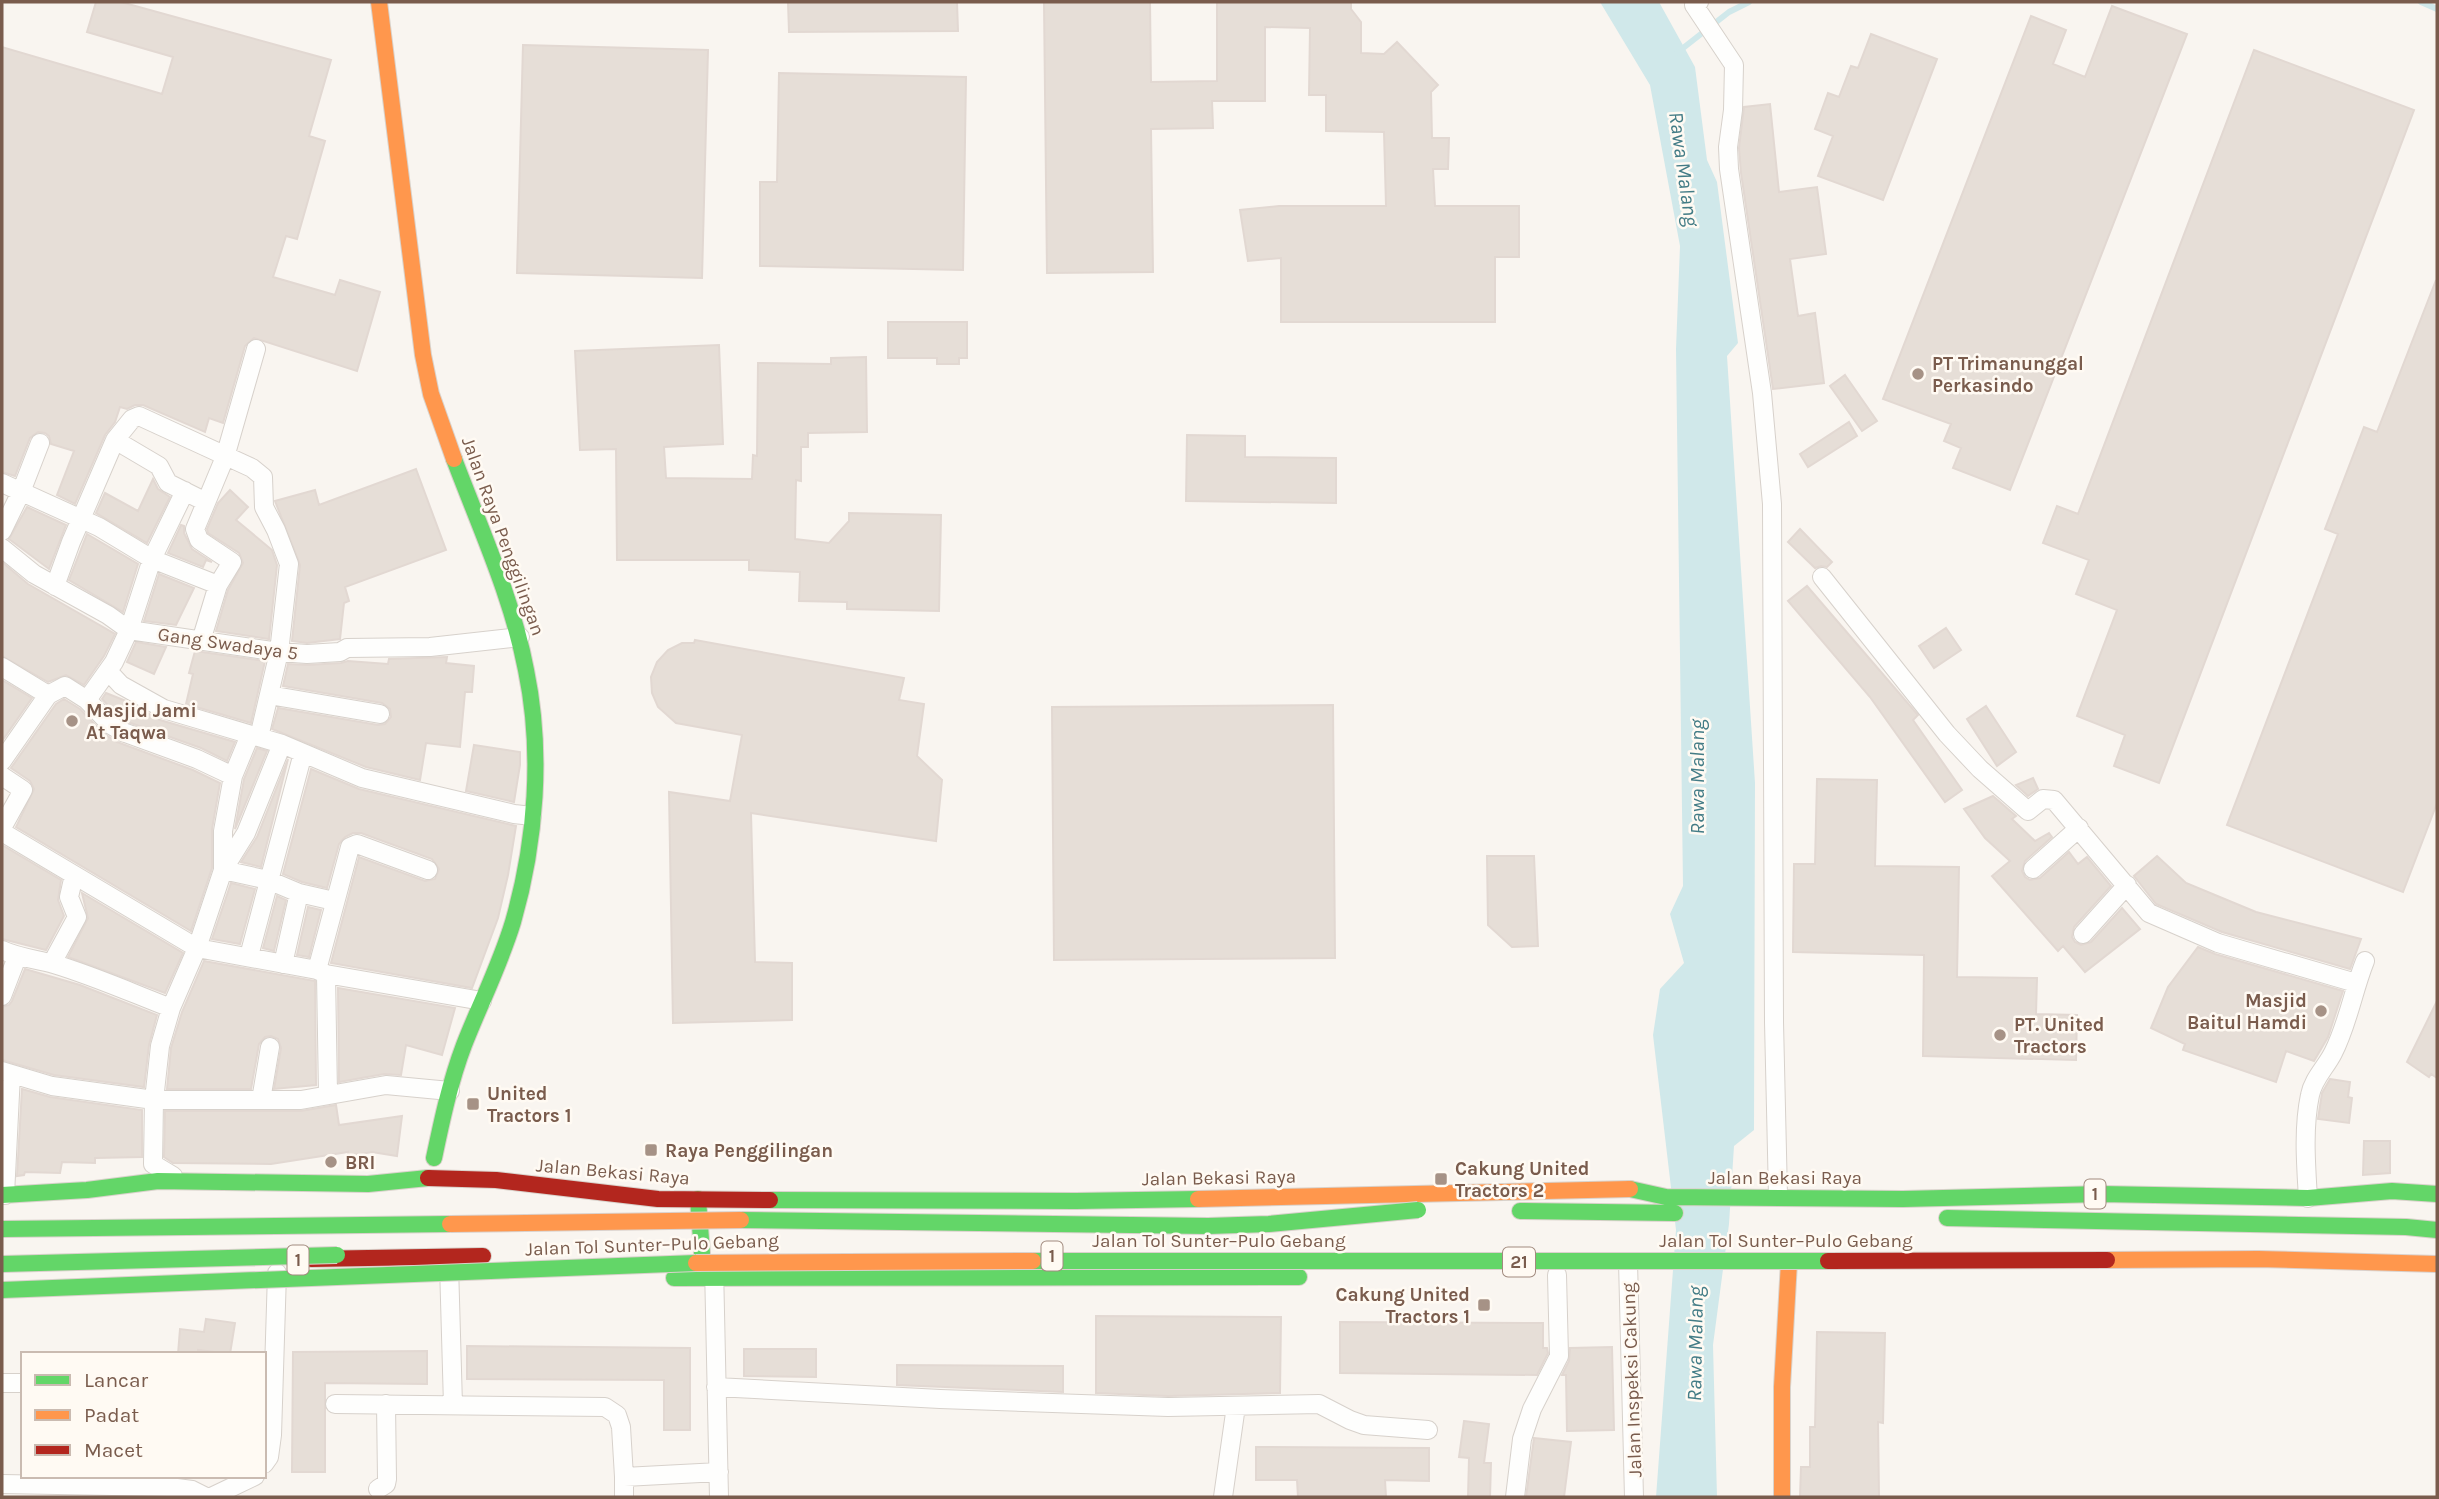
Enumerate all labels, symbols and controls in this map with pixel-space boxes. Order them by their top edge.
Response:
water label: Rawa Malang [1664,110,1704,229]
place label: PT Trimanunggal Perkasindo [1932,353,2084,397]
marker: PT Trimanunggal Perkasindo [1910,366,1926,382]
street label: Jalan Raya Penggilingan [457,434,549,639]
street label: Gang Swadaya 5 [156,623,299,665]
place label: Masjid Jami At Taqwa [86,700,197,744]
marker: Masjid Jami At Taqwa [64,713,80,729]
water label: Rawa Malang [1685,718,1709,835]
place label: Masjid Baitul Hamdi [2187,990,2307,1034]
marker: Masjid Baitul Hamdi [2313,1003,2329,1019]
place label: PT. United Tractors [2014,1014,2104,1058]
marker: PT. United Tractors [1992,1027,2008,1043]
place label: United Tractors 1 [487,1083,571,1127]
marker: United Tractors 1 [465,1096,481,1112]
place label: Raya Penggilingan [665,1140,833,1162]
marker: Raya Penggilingan [643,1142,659,1158]
place label: BRI [345,1152,375,1174]
marker: BRI [323,1154,339,1170]
street label: Jalan Bekasi Raya [535,1154,691,1190]
place label: Cakung United Tractors 2 [1455,1158,1589,1202]
street label: Jalan Bekasi Raya [1142,1166,1296,1190]
street label: Jalan Bekasi Raya [1708,1167,1862,1189]
marker: Cakung United Tractors 2 [1433,1171,1449,1187]
road number: 1 [2084,1180,2106,1209]
street label: Jalan Tol Sunter–Pulo Gebang [525,1230,779,1260]
street label: Jalan Tol Sunter–Pulo Gebang [1092,1230,1346,1252]
street label: Jalan Tol Sunter–Pulo Gebang [1659,1230,1913,1252]
road number: 1 [1042,1241,1062,1270]
road number: 1 [288,1246,308,1274]
road number: 21 [1503,1247,1535,1276]
street label: Jalan Inspeksi Cakung [1618,1282,1646,1478]
place label: Cakung United Tractors 1 [1336,1284,1470,1328]
water label: Rawa Malang [1682,1285,1708,1402]
marker: Cakung United Tractors 1 [1476,1297,1492,1313]
legend [21,1352,266,1478]
text: Lancar [84,1368,148,1392]
text: Padat [84,1403,139,1427]
text: Macet [84,1438,143,1462]

